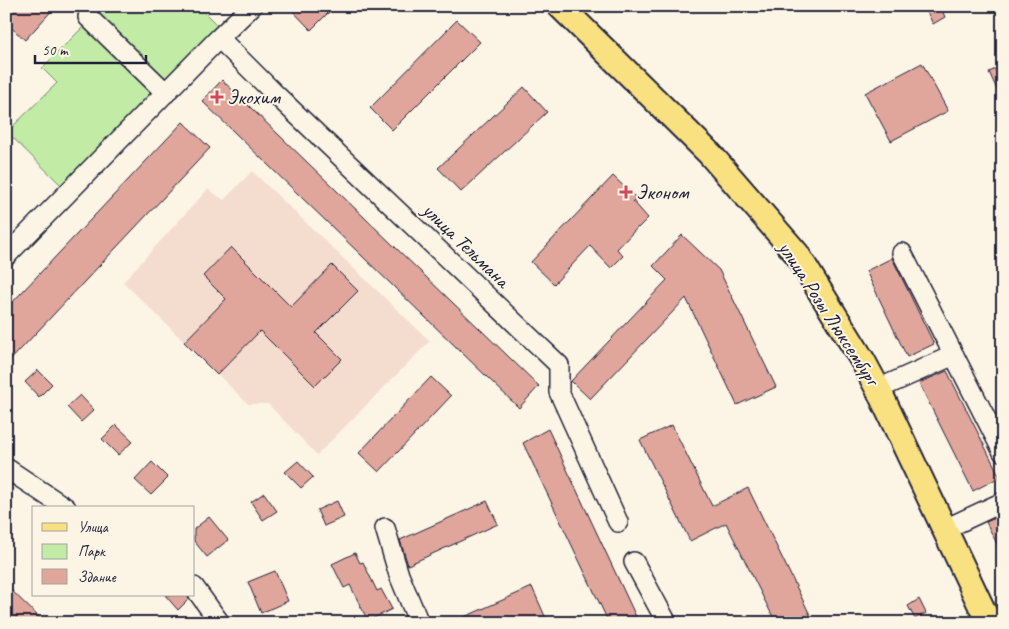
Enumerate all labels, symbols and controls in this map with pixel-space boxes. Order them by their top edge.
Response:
scale bar [35,32,146,64]
text: 50 m [42,41,69,60]
place label: Экохим [227,84,282,110]
marker: Экохим [211,91,223,103]
place label: Эконом [636,179,690,205]
marker: Эконом [620,186,632,198]
street label: улица Тельмана [416,196,517,295]
street label: улица Розы Люксембург [772,235,887,393]
legend [32,506,195,596]
text: Улица [78,518,109,537]
text: Парк [78,542,106,561]
text: Здание [78,568,117,587]

